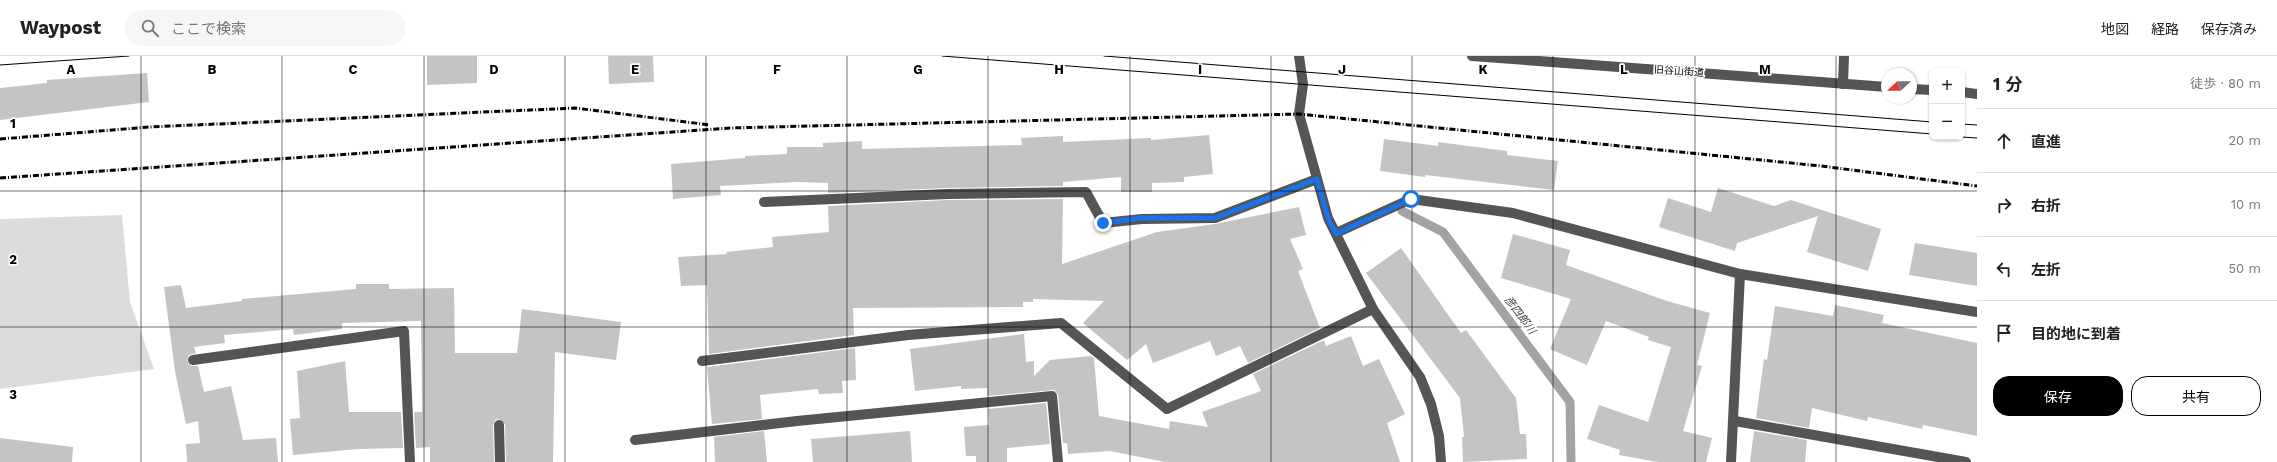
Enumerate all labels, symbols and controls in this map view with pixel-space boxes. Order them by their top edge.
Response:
search box [125,10,405,46]
text: Waypost [20,16,101,39]
icon: search [139,17,161,39]
text: ここで検索 [171,20,246,38]
text: 地図 [2101,21,2129,37]
text: 経路 [2151,21,2179,37]
text: 保存済み [2201,21,2257,37]
text: A [67,62,76,77]
text: B [208,62,217,77]
text: C [349,62,358,77]
text: D [489,62,499,77]
text: E [631,62,639,77]
text: F [773,62,781,77]
text: G [913,62,923,77]
text: H [1054,62,1064,77]
text: I [1198,62,1202,77]
text: J [1338,62,1346,77]
text: K [1478,62,1488,77]
text: L [1620,62,1628,77]
text: M [1759,62,1771,77]
street label: 旧谷山街道 [1654,64,1704,78]
north arrow [1881,68,1917,104]
map controls [1929,68,1965,140]
button: + [1929,68,1965,104]
text: 1 分 [1993,74,2022,94]
text: 徒歩 · 80 m [2190,76,2261,91]
button: − [1929,104,1965,140]
text: 1 [10,116,16,131]
icon: ahead [1993,130,2015,152]
text: 直進 [2031,133,2061,151]
text: 20 m [2229,133,2261,148]
route start [1402,190,1420,208]
icon: right [1993,194,2015,216]
text: 右折 [2031,197,2061,215]
text: 10 m [2231,197,2261,212]
route end [1094,214,1112,232]
text: 2 [9,252,17,267]
icon: left [1993,258,2015,280]
text: 左折 [2031,261,2061,279]
text: 50 m [2229,261,2261,276]
water label: 彦四郎川 [1502,294,1539,337]
icon: arrive [1993,322,2015,344]
text: 目的地に到着 [2031,325,2121,343]
button: 保存 [1993,376,2123,416]
button: 共有 [2131,376,2261,416]
text: 3 [9,387,17,402]

